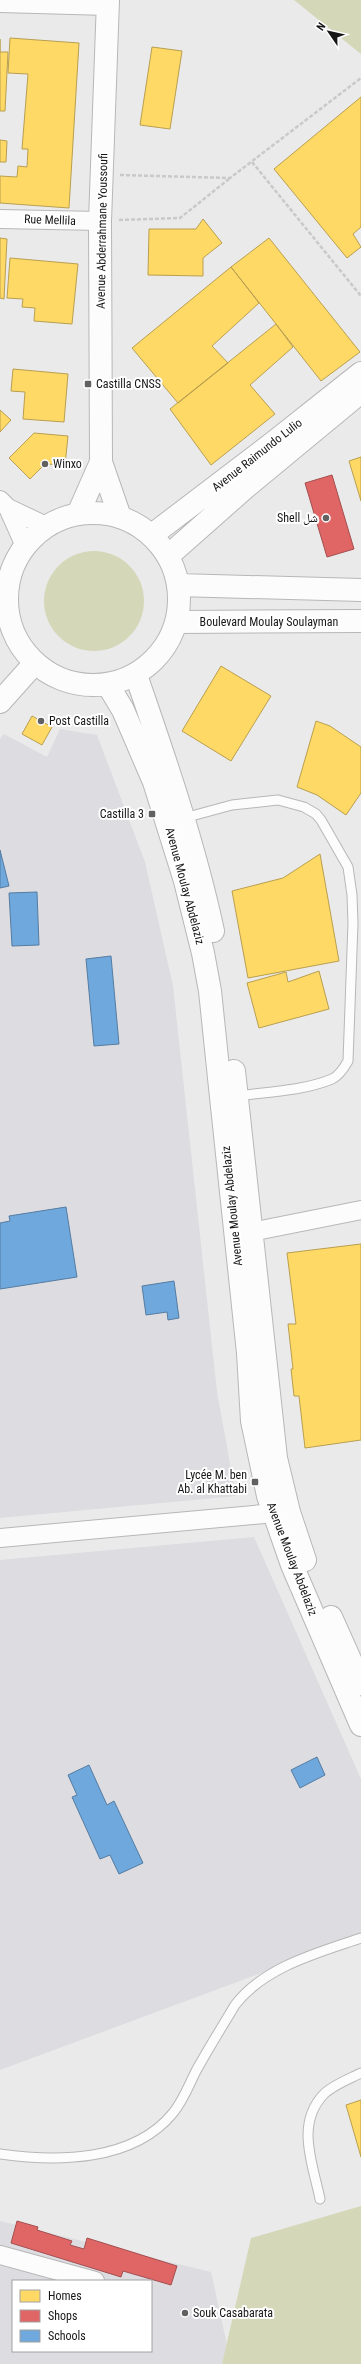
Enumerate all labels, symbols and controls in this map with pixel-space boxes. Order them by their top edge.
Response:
north arrow [309,12,349,52]
text: N [314,20,329,33]
street label: Avenue Abderrahmane Youssoufi [94,153,110,309]
street label: Rue Mellila [24,212,76,228]
place label: Castilla CNSS [96,377,161,391]
marker: Castilla CNSS [83,379,93,389]
street label: Avenue Raimundo Lulio [209,416,305,494]
place label: Winxo [53,457,82,471]
marker: Winxo [40,459,50,469]
place label: Shell شل [277,511,318,525]
marker: Shell شل [321,513,331,523]
street label: Boulevard Moulay Soulayman [200,615,339,629]
place label: Post Castilla [49,714,109,728]
marker: Post Castilla [36,716,46,726]
place label: Castilla 3 [100,807,144,821]
marker: Castilla 3 [147,809,157,819]
street label: Avenue Moulay Abdelaziz [163,826,207,946]
street label: Avenue Moulay Abdelaziz [219,1145,245,1267]
place label: Lycée M. ben Ab. al Khattabi [177,1468,247,1496]
marker: Lycée M. ben Ab. al Khattabi [250,1477,260,1487]
street label: Avenue Moulay Abdelaziz [264,1500,320,1618]
legend [12,2280,152,2352]
text: Homes [48,2289,82,2303]
place label: Souk Casabarata [193,2306,273,2320]
marker: Souk Casabarata [180,2308,190,2318]
text: Shops [48,2309,77,2323]
text: Schools [48,2329,86,2343]

